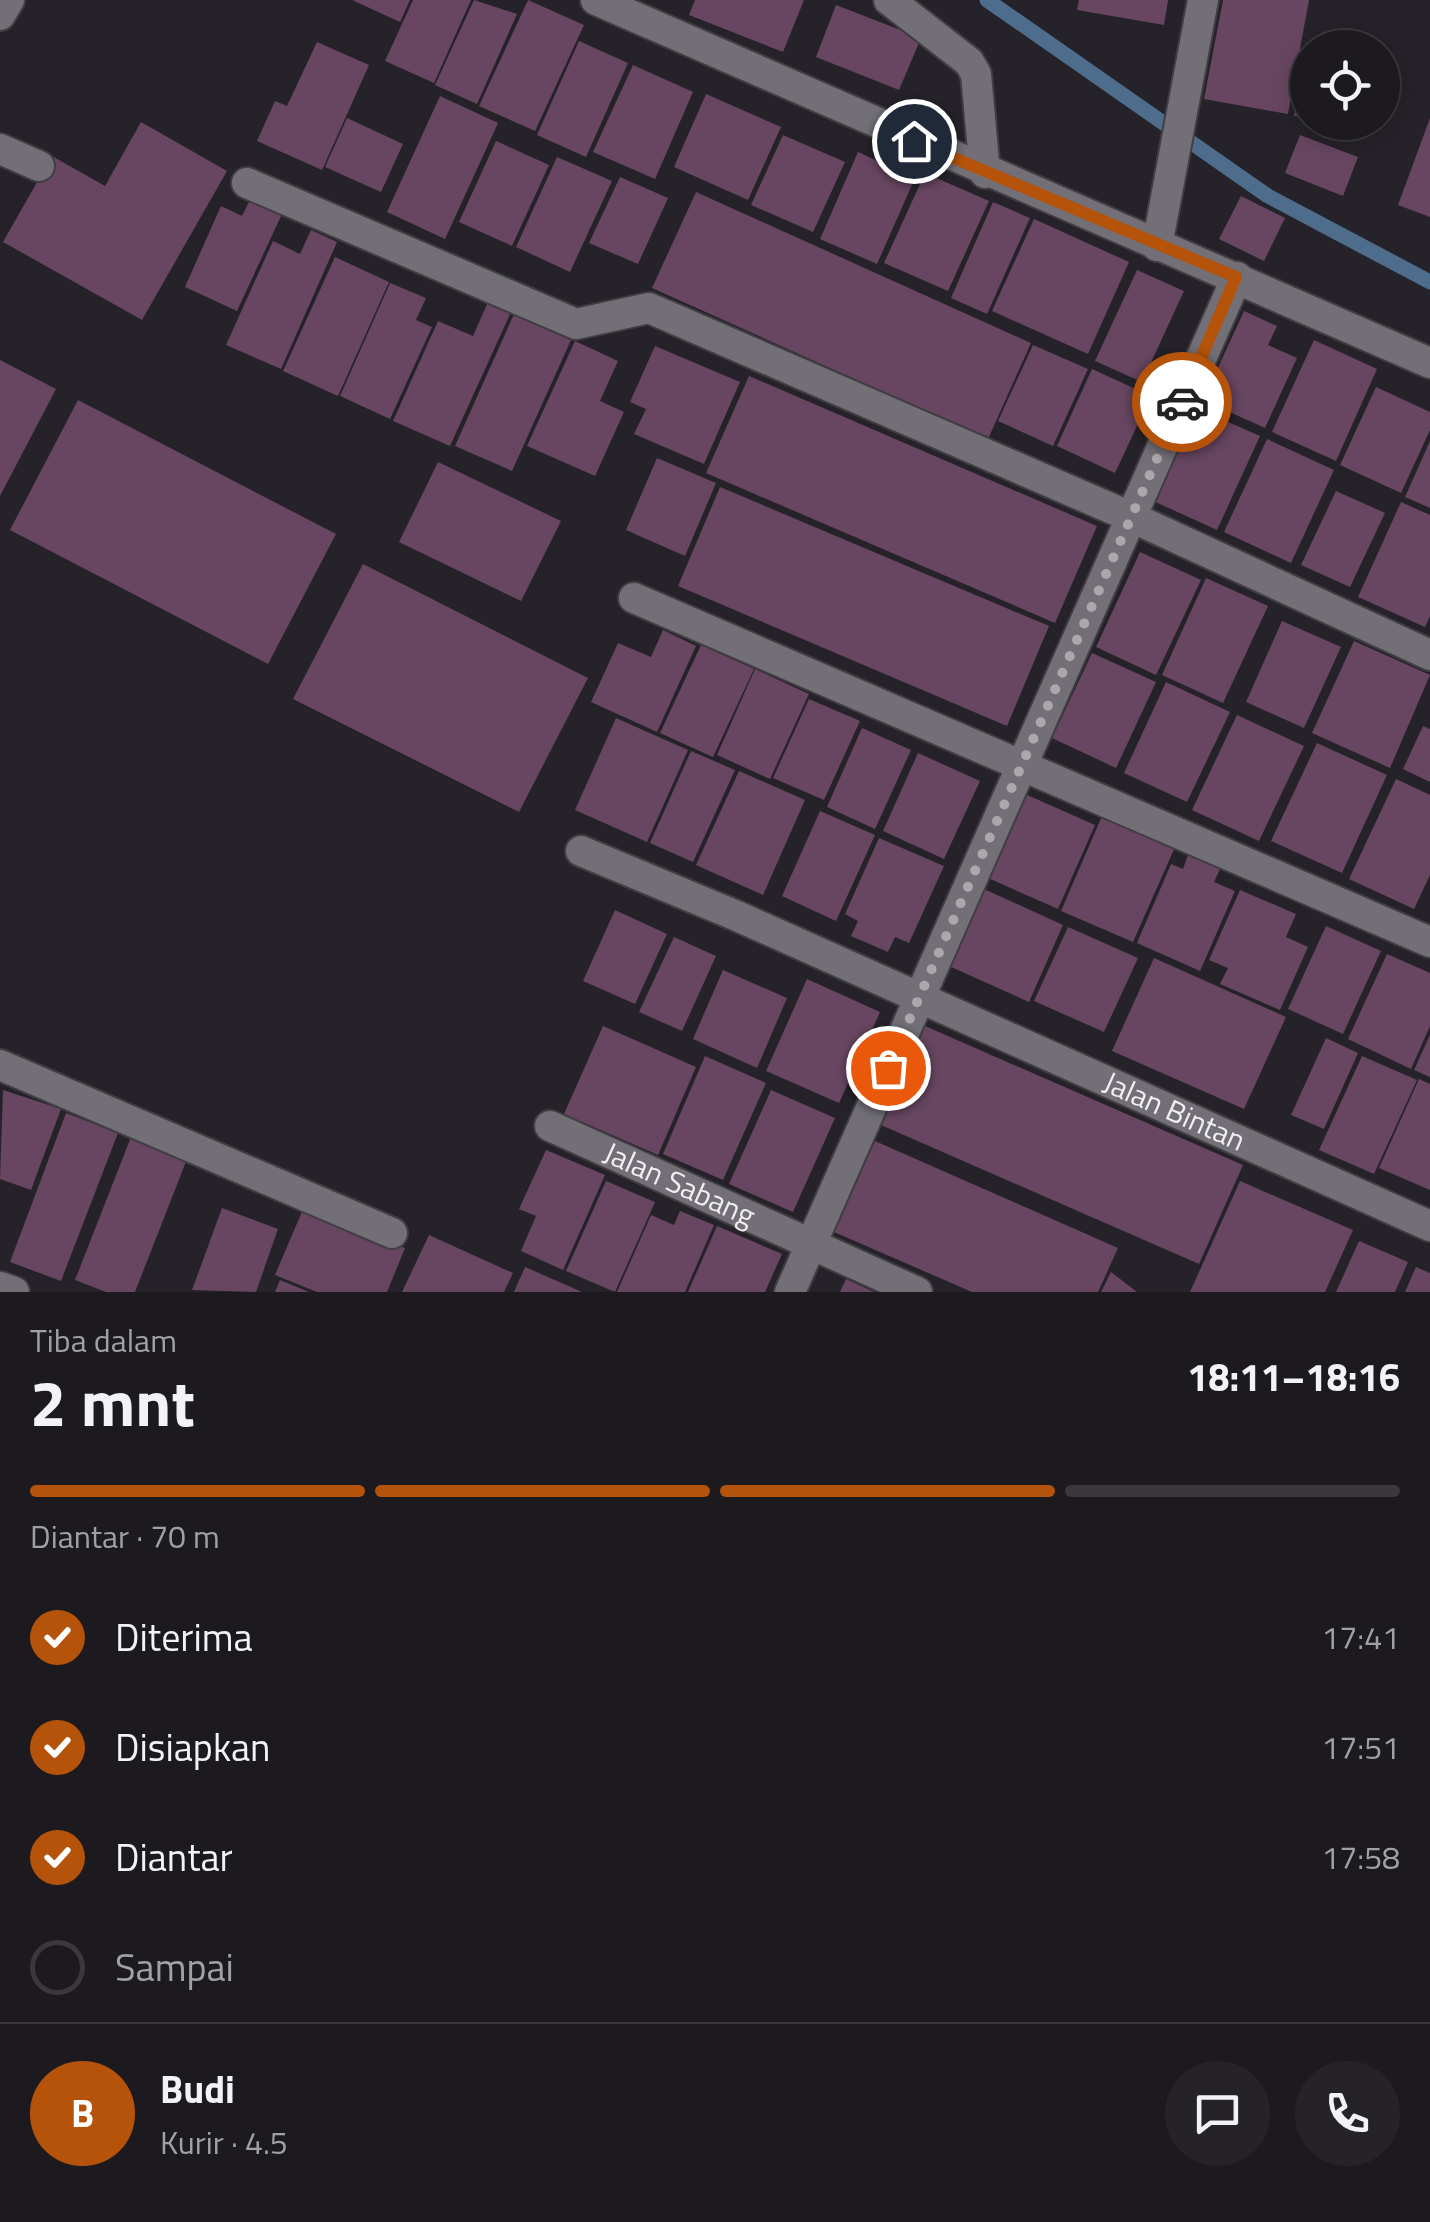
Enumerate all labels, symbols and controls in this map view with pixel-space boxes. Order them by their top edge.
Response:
map controls [1290,30,1400,140]
button: locate [1290,30,1400,140]
pin [872,99,957,184]
icon: home [887,114,942,169]
courier [1132,352,1232,452]
icon: car [1155,375,1210,430]
pin [846,1026,931,1111]
icon: bag [861,1041,916,1096]
street label: Jalan Bintan [1096,1059,1253,1163]
street label: Jalan Sabang [596,1129,763,1238]
text: Tiba dalam [30,1316,177,1364]
text: 18:11–18:16 [1187,1348,1400,1406]
text: 2 mnt [30,1352,195,1451]
text: Diantar · 70 m [30,1512,220,1560]
text: Diterima [115,1608,253,1666]
icon: check [30,1610,85,1665]
text: 17:41 [1321,1613,1400,1661]
text: Disiapkan [115,1718,270,1776]
icon: check [30,1720,85,1775]
text: 17:51 [1321,1723,1400,1771]
text: Diantar [115,1828,233,1886]
icon: check [30,1830,85,1885]
text: 17:58 [1321,1833,1400,1881]
text: Sampai [115,1938,234,1996]
text: Budi [160,2060,235,2118]
button: chat [1165,2061,1270,2166]
button: phone [1295,2061,1400,2166]
text: B [71,2084,94,2142]
text: Kurir · 4.5 [160,2118,288,2166]

